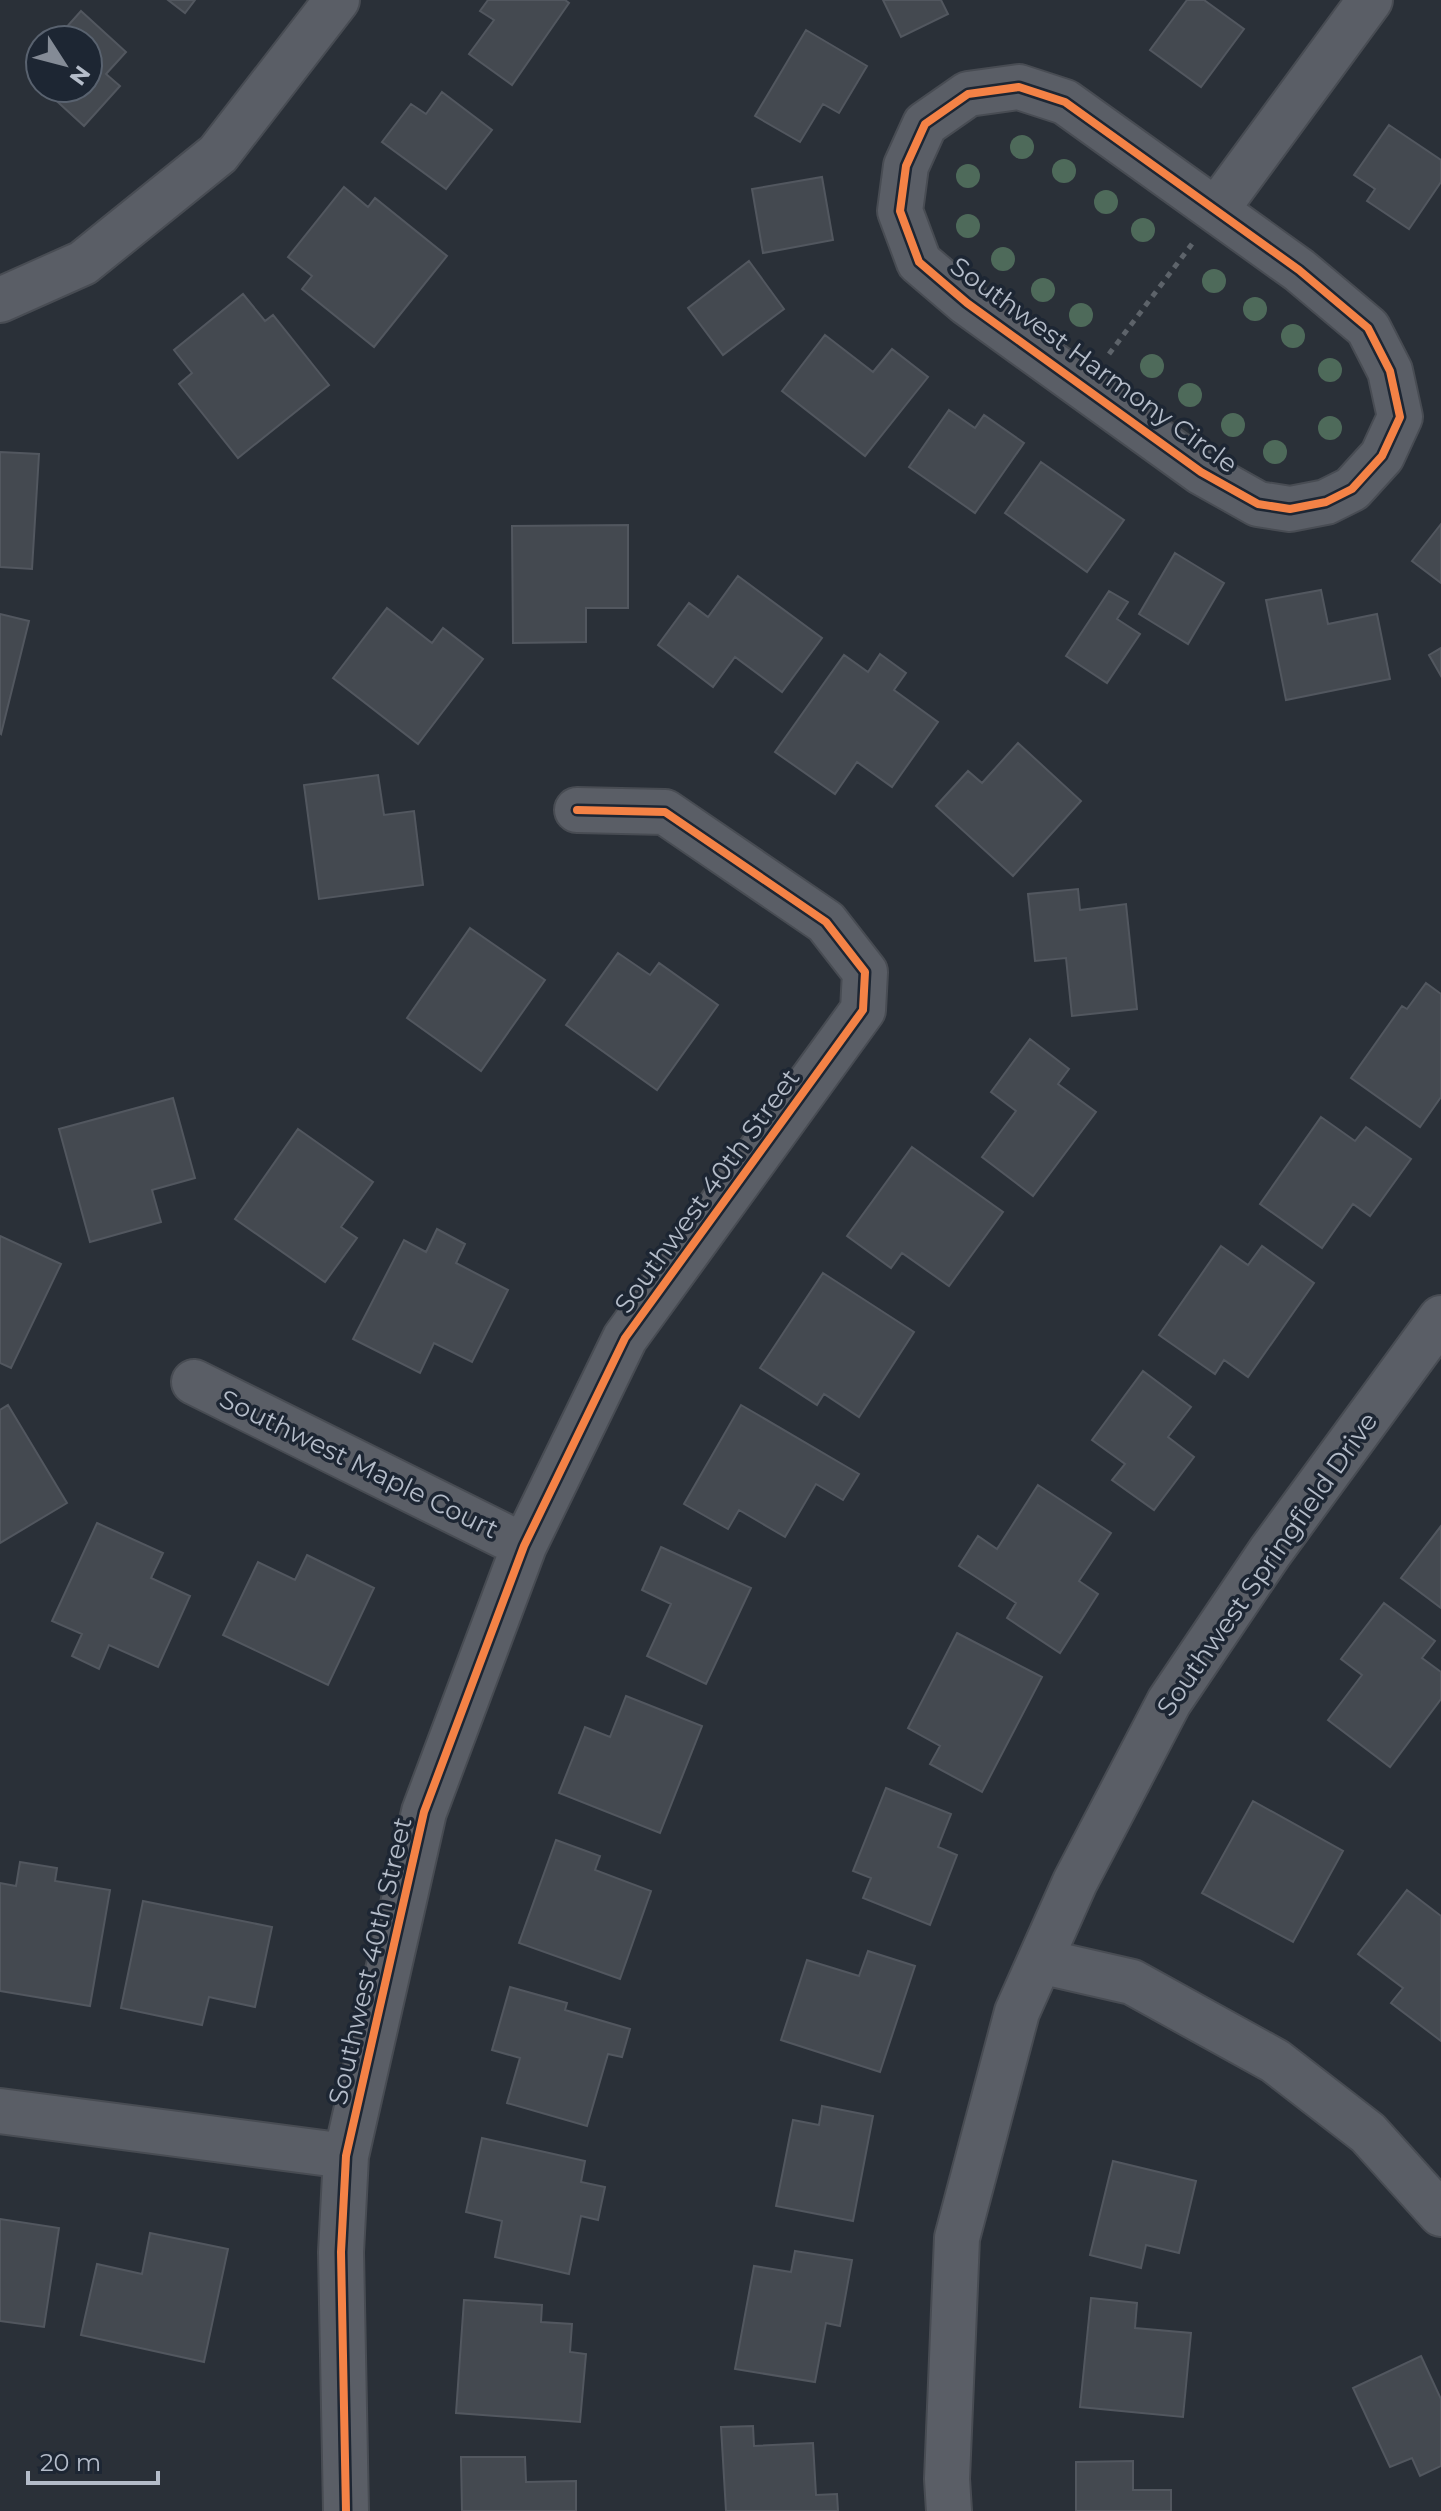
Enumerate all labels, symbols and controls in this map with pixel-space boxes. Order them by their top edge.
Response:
north arrow [24,24,104,104]
text: N [64,60,96,91]
street label: Southwest Harmony Circle [944,250,1244,480]
street label: Southwest 40th Street [608,1063,806,1319]
street label: Southwest Maple Court [214,1383,504,1545]
street label: Southwest Springfield Drive [1150,1406,1384,1722]
street label: Southwest 40th Street [321,1814,419,2108]
scale bar [28,2435,158,2485]
text: 20 m [40,2448,101,2477]

